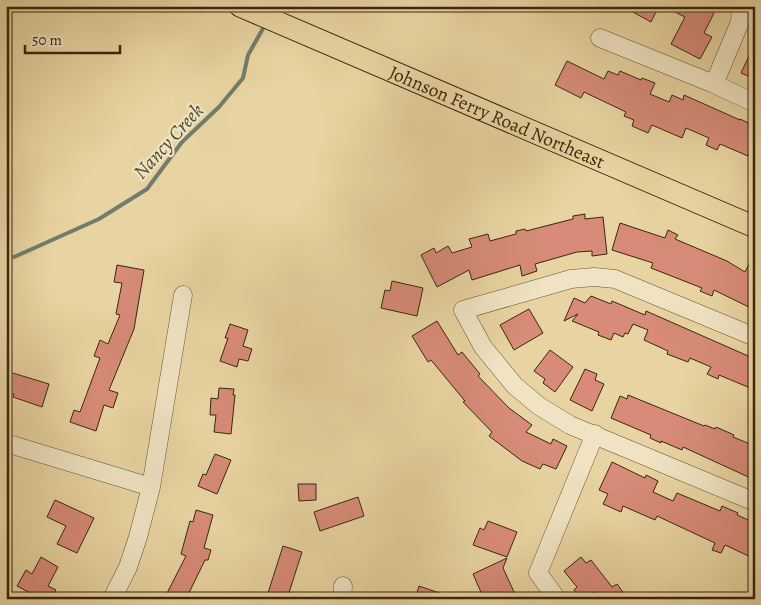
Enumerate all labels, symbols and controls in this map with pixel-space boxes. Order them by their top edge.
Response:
scale bar [25,22,120,54]
text: 50 m [32,30,62,50]
street label: Johnson Ferry Road Northeast [385,60,609,175]
water label: Nancy Creek [127,98,210,185]

